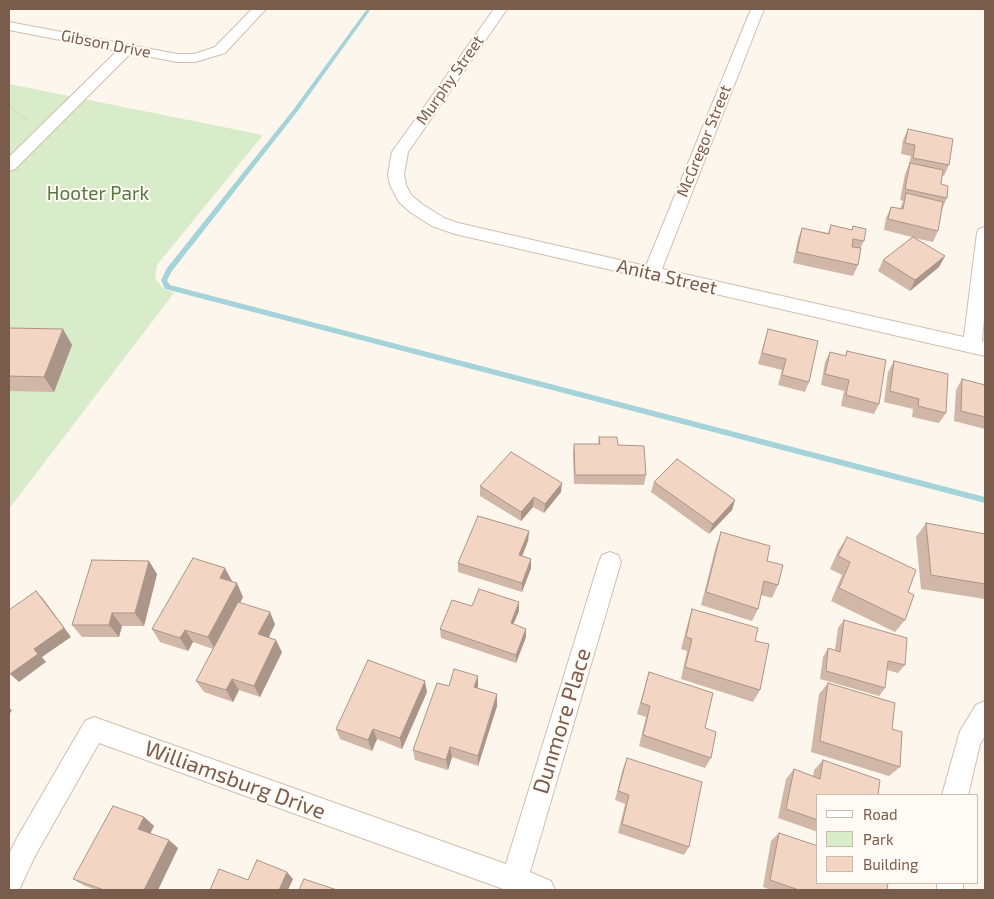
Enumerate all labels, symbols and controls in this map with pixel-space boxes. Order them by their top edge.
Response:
street label: Gibson Drive [59,26,153,62]
street label: Murphy Street [412,32,488,128]
street label: McGregor Street [673,82,735,200]
park label: Hooter Park [47,183,149,205]
street label: Anita Street [615,254,719,300]
street label: Dunmore Place [527,645,597,797]
street label: Williamsburg Drive [141,735,329,825]
legend [816,794,979,884]
text: Road [863,805,898,823]
text: Park [863,830,894,848]
text: Building [863,855,918,873]

